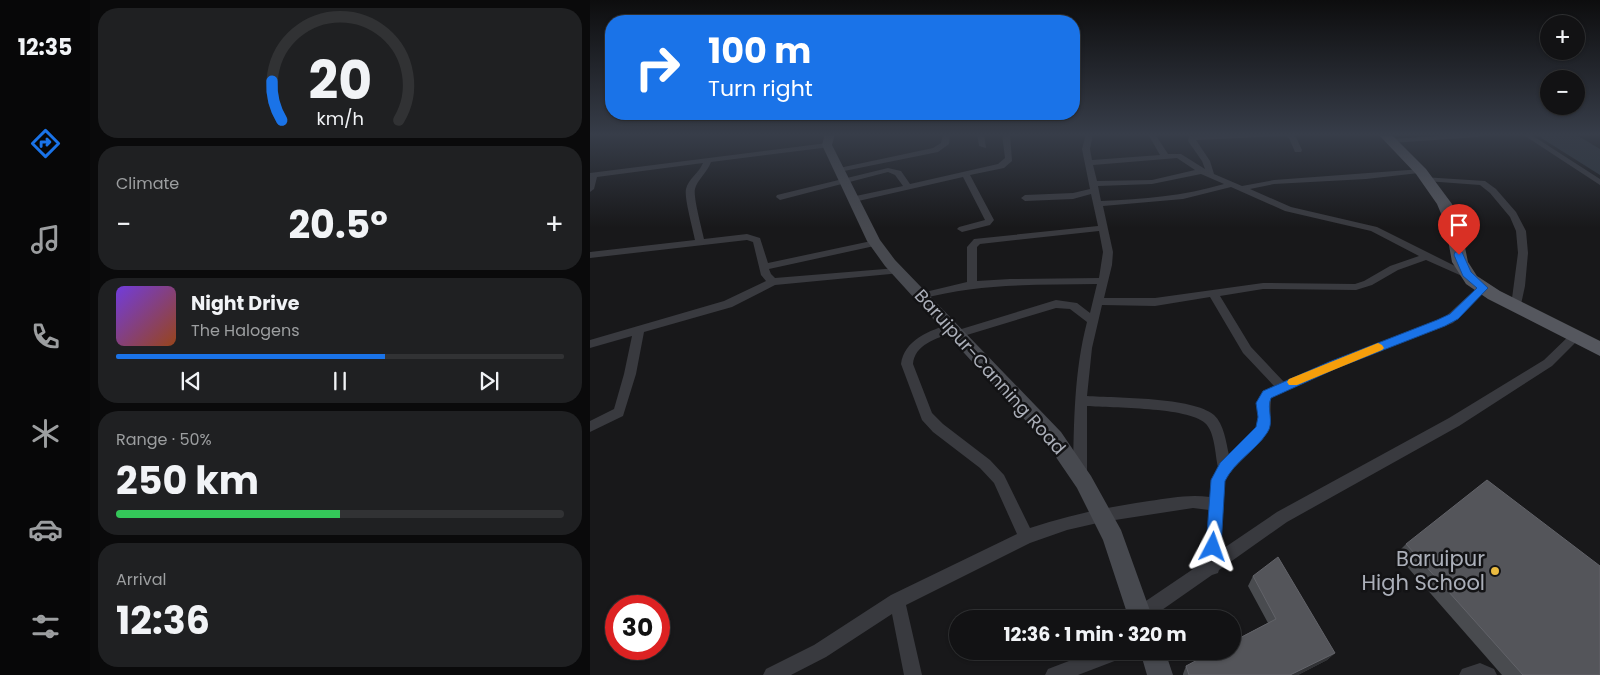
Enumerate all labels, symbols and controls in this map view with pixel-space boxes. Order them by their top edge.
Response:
map controls [1540,15,1585,115]
button: + [1540,15,1585,60]
text: 100 m [708,26,811,75]
text: 12:35 [18,32,72,63]
icon: right [625,35,690,100]
text: 20 [308,44,372,117]
button: − [1540,70,1585,115]
text: Turn right [708,73,813,104]
text: km/h [316,106,364,131]
icon: directions [28,126,63,161]
text: Climate [116,172,179,195]
text: 20.5° [288,198,388,251]
pin [1438,204,1480,255]
text: − [116,205,131,244]
text: + [545,205,564,244]
icon: arrive [1445,211,1473,239]
icon: music [28,222,63,257]
street label: Baruipur-Canning Road [909,283,1072,460]
text: Night Drive [191,290,300,317]
icon: phone [28,319,63,354]
text: The Halogens [191,319,299,342]
icon: previous [177,367,205,395]
icon: pause [326,367,354,395]
icon: next [475,367,503,395]
icon: climate [28,416,63,451]
text: Range · 50% [116,428,212,451]
text: 250 km [116,454,259,507]
icon: car [28,512,63,547]
position arrow [1186,520,1238,572]
place label: Baruipur High School [1361,544,1485,597]
marker: Baruipur High School [1489,565,1501,577]
text: Arrival [116,568,166,591]
text: 12:36 [116,594,210,647]
speed limit sign: 30 [605,595,670,660]
icon: filters [28,609,63,644]
text: 12:36 · 1 min · 320 m [1003,621,1187,648]

